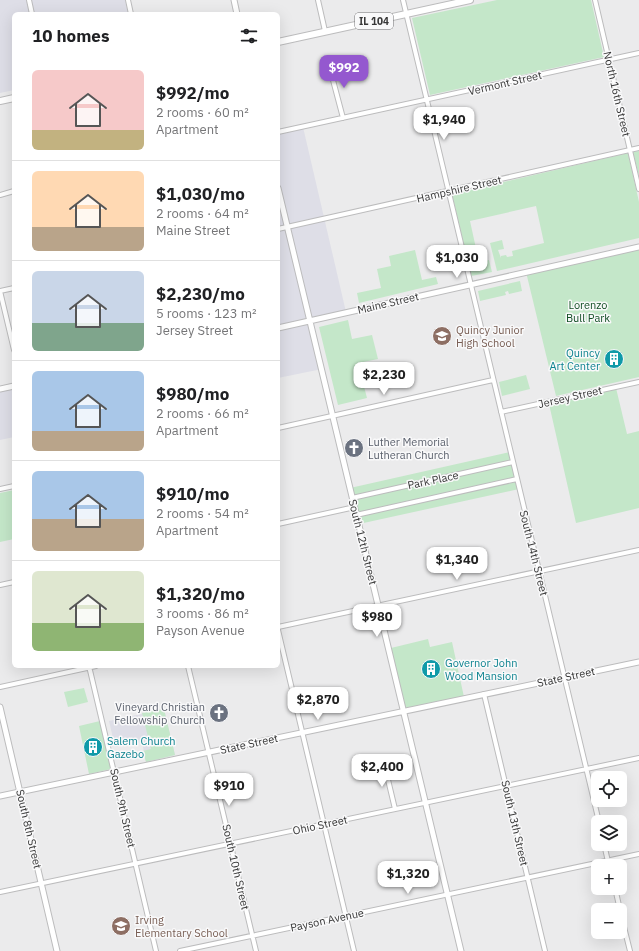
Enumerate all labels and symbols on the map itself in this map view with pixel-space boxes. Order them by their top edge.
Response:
road number: IL 104 [355,13,393,29]
street label: North 16th Street [600,50,634,138]
pin: $992 [320,55,368,89]
street label: Vermont Street [467,68,543,98]
pin: $1,940 [411,107,477,141]
street label: Hampshire Street [415,172,503,206]
pin: $1,030 [424,245,490,279]
street label: Maine Street [356,289,420,317]
park label: Lorenzo Bull Park [566,298,610,325]
place label: Quincy Junior High School [456,323,524,350]
school or university icon: Quincy Junior High School [431,325,453,347]
place label: Quincy Art Center [549,346,601,373]
building icon: Quincy Art Center [603,348,625,370]
pin: $2,230 [351,362,417,396]
street label: Jersey Street [537,383,604,411]
place label: Luther Memorial Lutheran Church [368,435,450,462]
church icon: Luther Memorial Lutheran Church [343,437,365,459]
street label: Park Place [406,468,460,492]
street label: South 12th Street [346,498,380,586]
street label: South 14th Street [517,509,551,597]
pin: $1,340 [424,547,490,581]
pin: $980 [353,604,401,638]
place label: Governor John Wood Mansion [445,656,518,683]
building icon: Governor John Wood Mansion [420,658,442,680]
street label: State Street [536,664,596,690]
pin: $2,870 [285,687,351,721]
place label: Vineyard Christian Fellowship Church [114,700,205,727]
church icon: Vineyard Christian Fellowship Church [208,702,230,724]
street label: State Street [219,731,279,757]
place label: Salem Church Gazebo [107,734,176,761]
building icon: Salem Church Gazebo [82,736,104,758]
pin: $2,400 [349,754,415,788]
street label: South 9th Street [107,767,139,849]
pin: $910 [205,773,253,807]
street label: South 13th Street [498,779,532,867]
street label: South 8th Street [13,788,45,870]
street label: Ohio Street [291,812,349,838]
street label: South 10th Street [219,823,253,911]
pin: $1,320 [375,861,441,895]
street label: Payson Avenue [289,905,365,935]
place label: Irving Elementary School [135,913,228,940]
school or university icon: Irving Elementary School [110,915,132,937]

